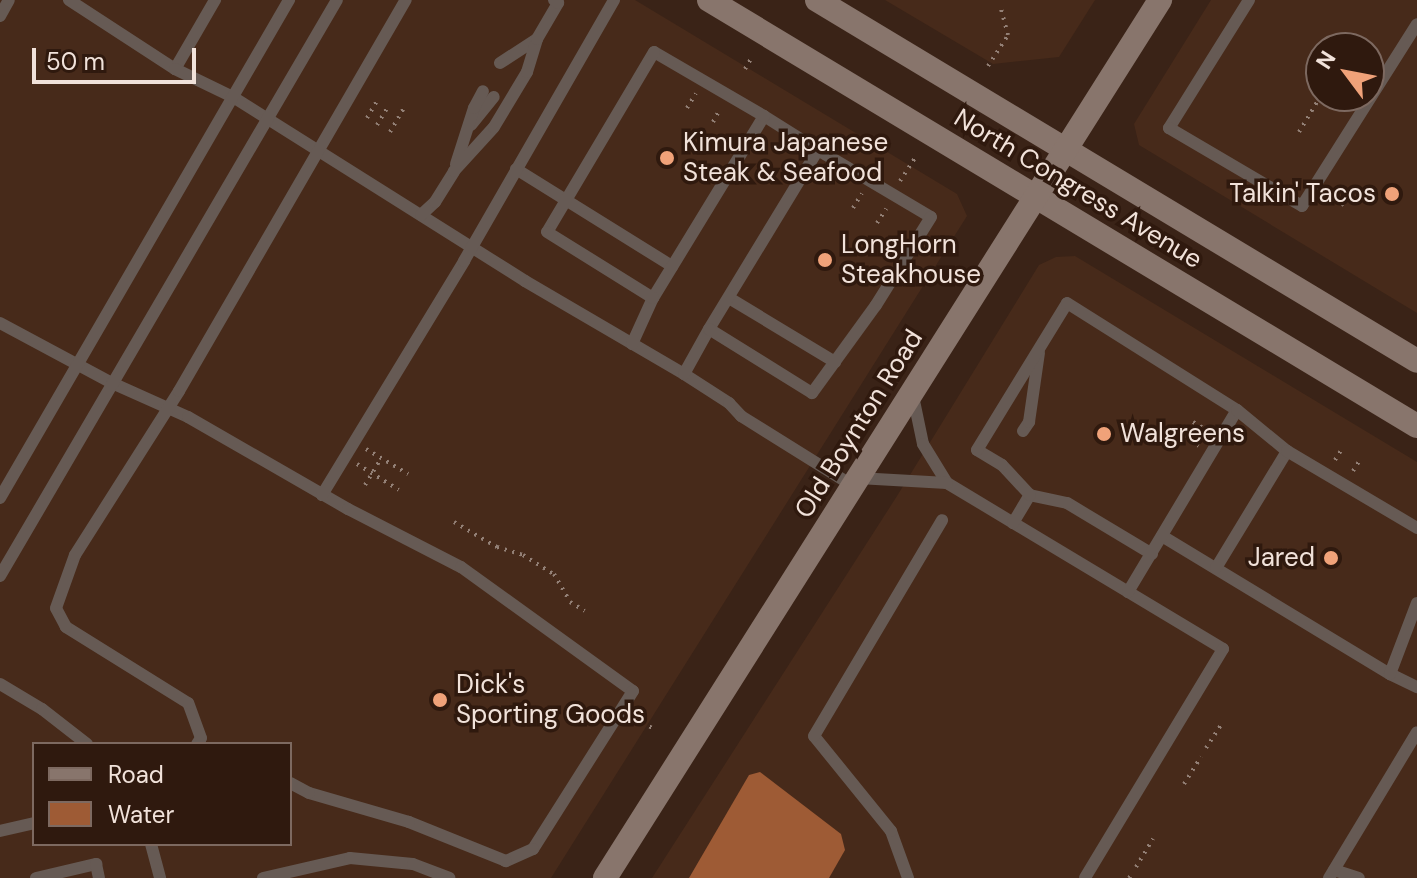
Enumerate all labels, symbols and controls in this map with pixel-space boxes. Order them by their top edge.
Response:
scale bar [36,32,200,82]
north arrow [1305,32,1385,112]
text: 50 m [46,46,105,77]
text: N [1309,46,1342,75]
street label: North Congress Avenue [948,103,1208,275]
place label: Kimura Japanese Steak & Seafood [683,127,888,188]
marker: Kimura Japanese Steak & Seafood [658,149,676,167]
place label: Talkin' Tacos [1229,178,1376,210]
marker: Talkin' Tacos [1383,185,1401,203]
place label: LongHorn Steakhouse [841,229,981,290]
marker: LongHorn Steakhouse [816,251,834,269]
street label: Old Boynton Road [788,324,930,524]
place label: Walgreens [1120,418,1245,450]
marker: Walgreens [1095,425,1113,443]
place label: Jared [1248,542,1315,574]
marker: Jared [1322,549,1340,567]
place label: Dick's Sporting Goods [456,669,645,730]
marker: Dick's Sporting Goods [431,691,449,709]
legend [32,742,292,846]
text: Road [108,759,164,790]
text: Water [108,799,174,830]

